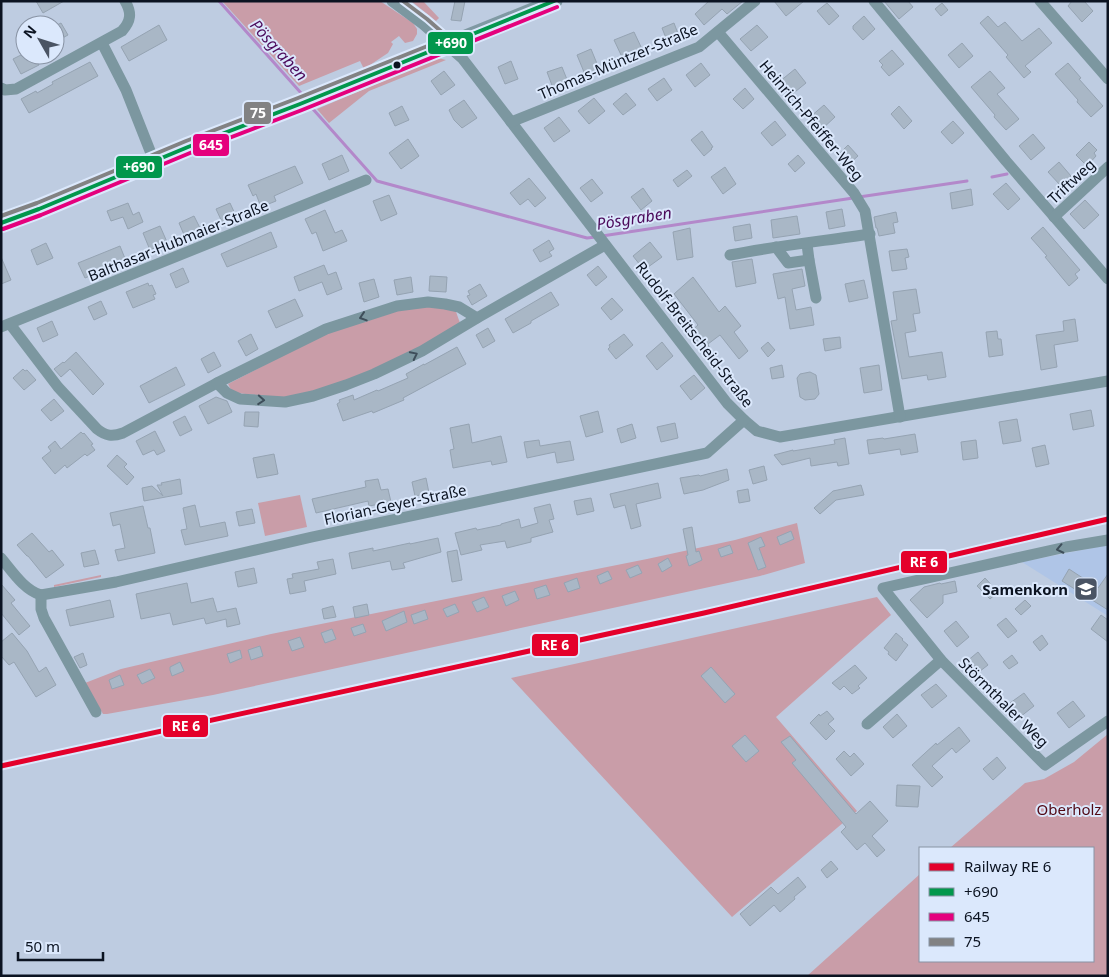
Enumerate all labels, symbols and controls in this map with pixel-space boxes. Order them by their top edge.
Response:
water label: Pösgraben [245,14,313,86]
north arrow [15,15,65,65]
street label: Thomas-Müntzer-Straße [535,18,701,104]
text: N [19,21,40,42]
line badge: +690 [427,31,474,55]
text: +690 [435,33,467,52]
street label: Heinrich-Pfeiffer-Weg [756,55,868,185]
unlabelled marker [392,60,402,70]
line badge: 75 [243,101,272,125]
text: 75 [250,103,266,122]
line badge: 645 [192,133,230,157]
text: 645 [199,135,223,154]
street label: Triftweg [1043,154,1099,208]
line badge: +690 [115,155,163,179]
text: +690 [123,157,155,176]
street label: Balthasar-Hubmaier-Straße [85,195,271,285]
water label: Pösgraben [595,201,673,235]
street label: Rudolf-Breitscheid-Straße [632,257,758,411]
one-way arrow [360,311,368,321]
one-way arrow [409,351,418,361]
one-way arrow [257,394,265,405]
street label: Florian-Geyer-Straße [322,479,468,529]
one-way arrow [1055,543,1064,554]
line badge: RE 6 [900,550,948,574]
text: RE 6 [910,552,938,571]
school or university icon: Samenkorn [1073,576,1099,602]
place label: Samenkorn [982,579,1068,599]
line badge: RE 6 [531,633,579,657]
text: RE 6 [541,635,569,654]
street label: Störmthaler Weg [955,653,1053,751]
line badge: RE 6 [162,714,209,738]
text: RE 6 [172,716,200,735]
park label: Oberholz [1037,799,1101,819]
legend [919,847,1094,962]
text: Railway RE 6 [964,856,1051,876]
text: +690 [964,881,998,901]
text: 645 [964,906,990,926]
scale bar [18,930,102,962]
text: 75 [964,931,981,951]
text: 50 m [25,936,60,956]

